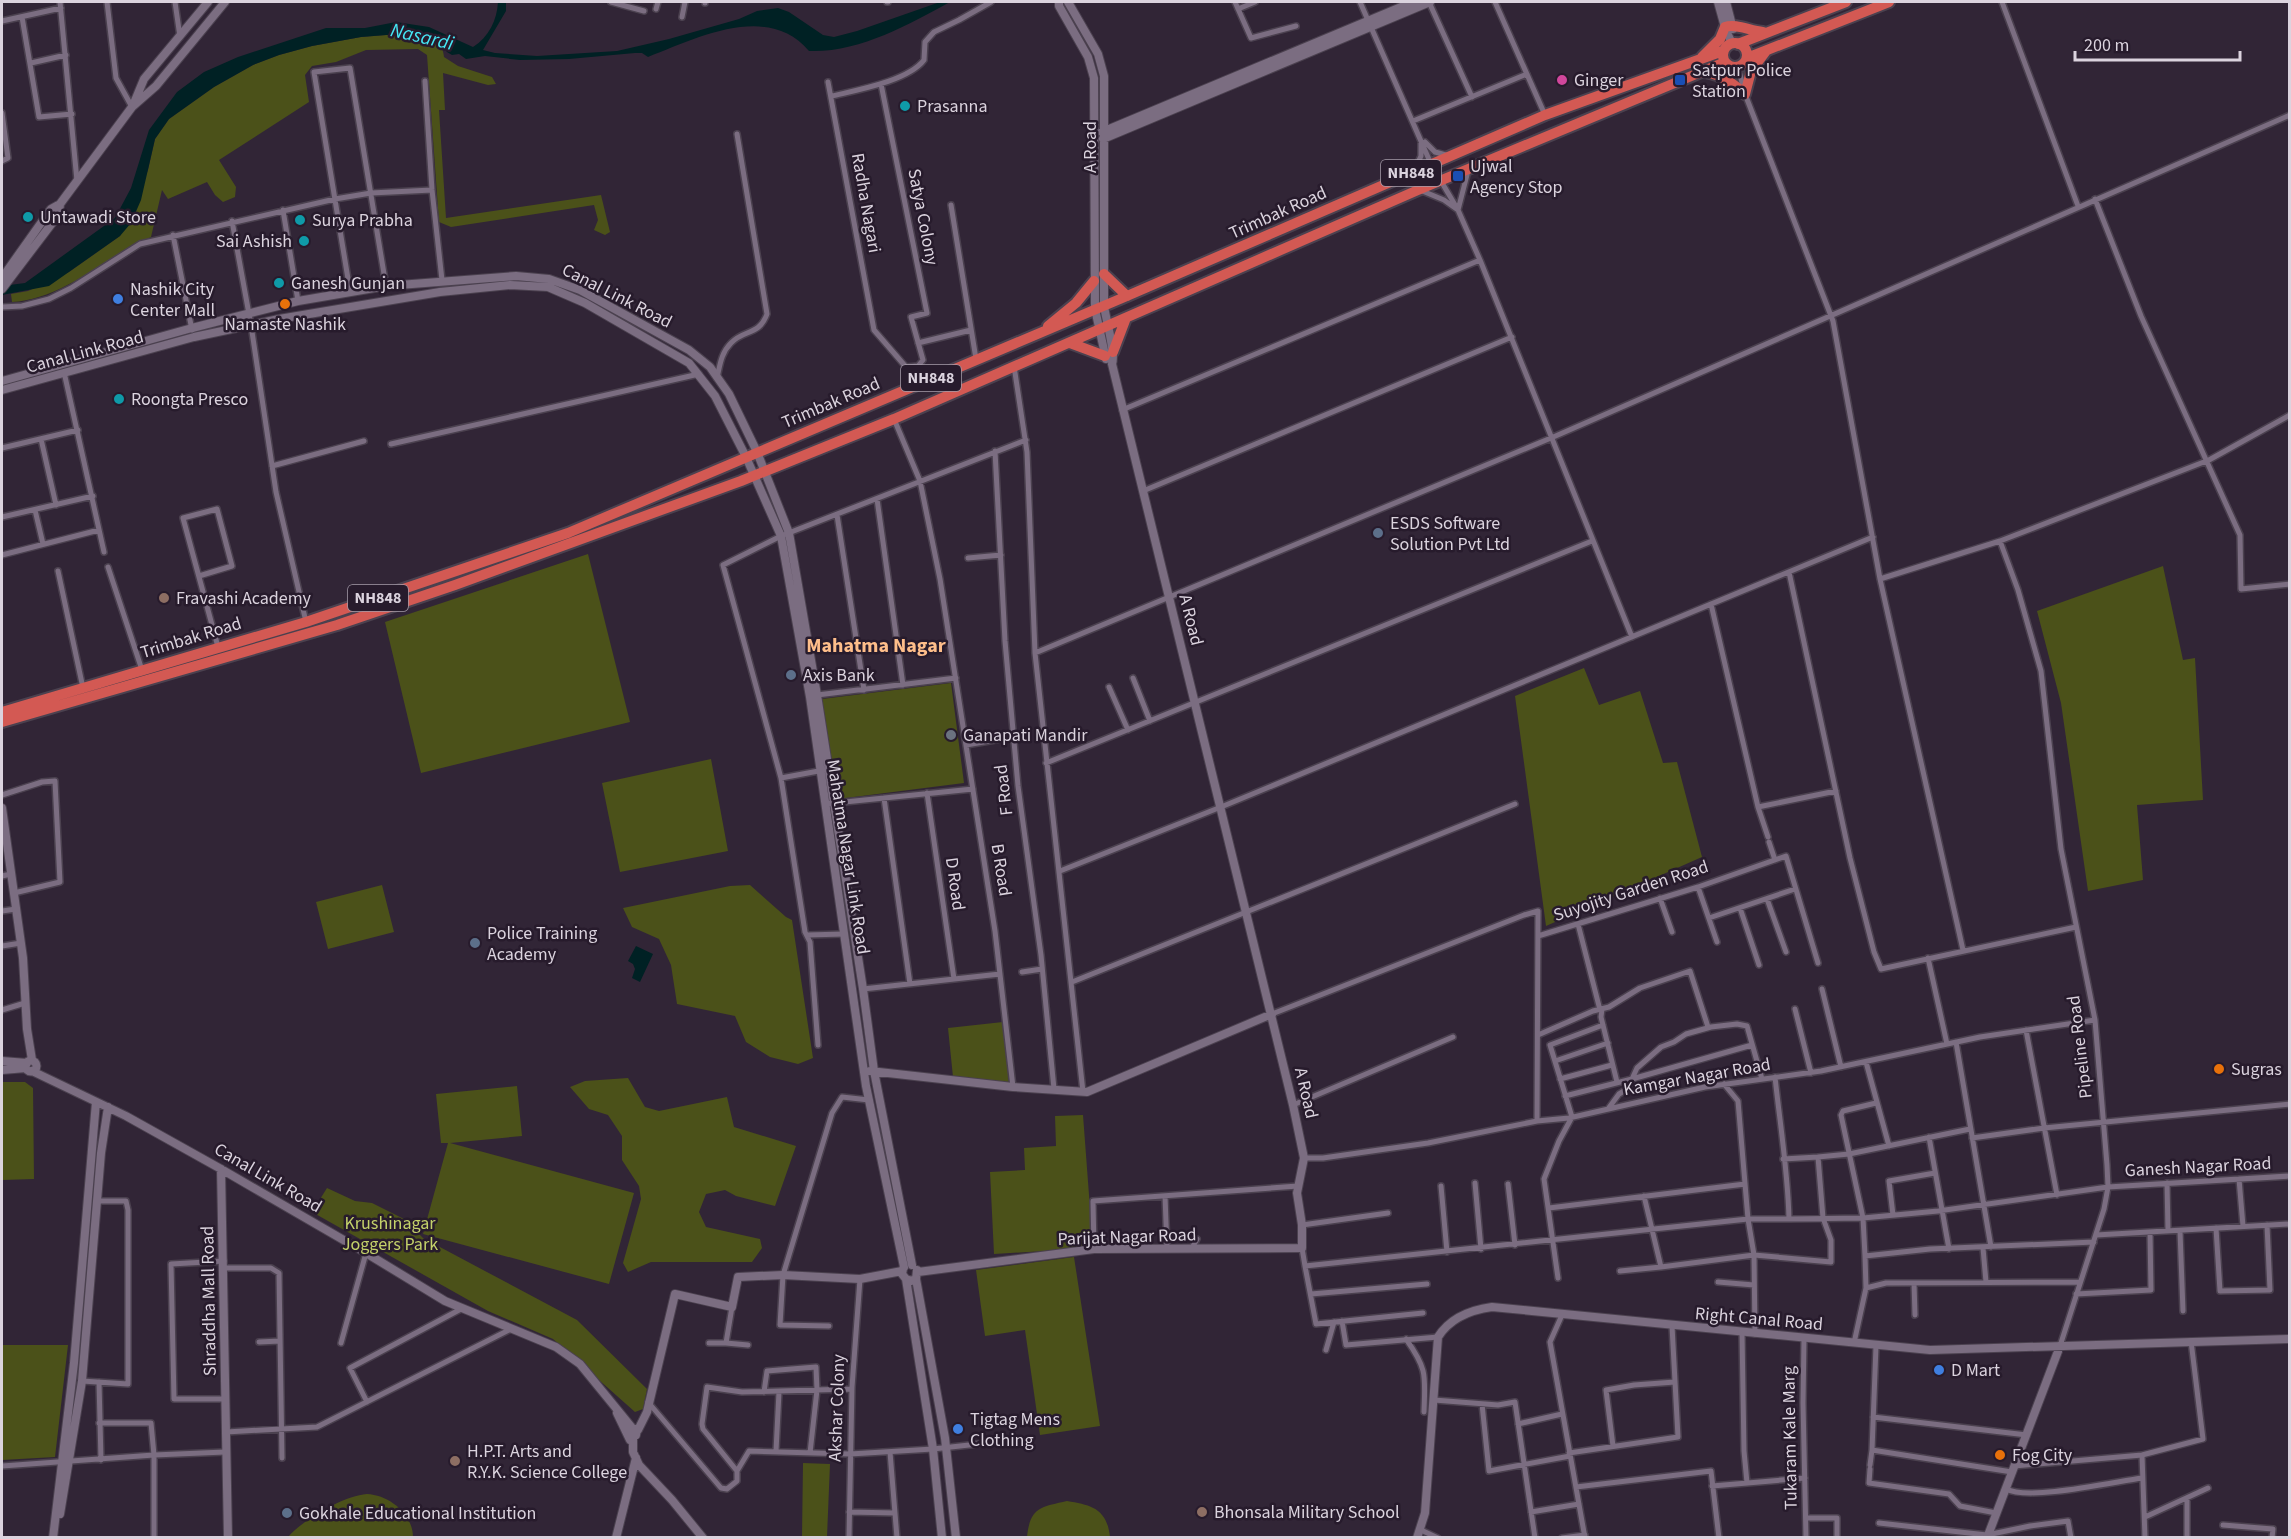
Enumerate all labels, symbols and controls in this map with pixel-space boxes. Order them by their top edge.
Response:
water label: Nasardi [388,16,457,58]
scale bar [2075,24,2240,62]
text: 200 m [2084,33,2129,58]
place label: Satpur Police Station [1692,58,1792,104]
place label: Ginger [1574,68,1624,93]
marker: Ginger [1555,73,1569,87]
marker: Satpur Police Station [1673,73,1687,87]
place label: Prasanna [917,94,987,119]
marker: Prasanna [898,99,912,113]
street label: A Road [1078,121,1103,173]
street label: Radha Nagari [845,151,887,255]
place label: Ujwal Agency Stop [1470,154,1562,200]
road number: NH848 [1381,160,1441,186]
street label: Satya Colony [901,167,945,268]
marker: Ujwal Agency Stop [1451,169,1465,183]
street label: Trimbak Road [1225,180,1331,246]
place label: Untawadi Store [40,205,156,230]
place label: Surya Prabha [312,208,413,233]
marker: Untawadi Store [21,210,35,224]
marker: Surya Prabha [293,213,307,227]
place label: Sai Ashish [216,229,292,254]
marker: Sai Ashish [297,234,311,248]
street label: Canal Link Road [558,257,676,335]
place label: Ganesh Gunjan [291,271,405,296]
marker: Ganesh Gunjan [272,276,286,290]
place label: Nashik City Center Mall [130,277,215,323]
marker: Nashik City Center Mall [111,292,125,306]
marker: Namaste Nashik [278,297,292,311]
place label: Namaste Nashik [224,312,346,337]
street label: Canal Link Road [24,324,146,380]
road number: NH848 [901,365,961,391]
street label: Trimbak Road [778,371,884,435]
place label: Roongta Presco [131,387,248,412]
marker: Roongta Presco [112,392,126,406]
place label: ESDS Software Solution Pvt Ltd [1390,511,1510,557]
marker: ESDS Software Solution Pvt Ltd [1371,526,1385,540]
road number: NH848 [348,585,408,611]
place label: Fravashi Academy [176,586,312,611]
marker: Fravashi Academy [157,591,171,605]
street label: A Road [1173,592,1209,648]
street label: Trimbak Road [137,611,245,665]
district label: Mahatma Nagar [806,632,946,660]
place label: Axis Bank [803,663,875,688]
marker: Axis Bank [784,668,798,682]
place label: Ganapati Mandir [963,723,1088,748]
marker: Ganapati Mandir [944,728,958,742]
street label: Mahatma Nagar Link Road [820,758,876,956]
street label: F Road [988,763,1020,817]
street label: B Road [985,842,1017,898]
street label: Suyojity Garden Road [1550,854,1712,928]
street label: D Road [939,856,971,912]
place label: Police Training Academy [487,921,597,967]
marker: Police Training Academy [468,936,482,950]
street label: Pipeline Road [2061,994,2099,1100]
street label: Kamgar Nagar Road [1621,1052,1773,1102]
place label: Sugras [2231,1057,2282,1082]
marker: Sugras [2212,1062,2226,1076]
street label: A Road [1288,1065,1324,1121]
street label: Canal Link Road [210,1137,326,1219]
street label: Ganesh Nagar Road [2124,1151,2272,1183]
park label: Krushinagar Joggers Park [342,1211,438,1257]
street label: Parijat Nagar Road [1057,1222,1197,1252]
street label: Shraddha Mall Road [195,1226,223,1376]
street label: Right Canal Road [1694,1301,1824,1337]
street label: Akshar Colony [823,1353,851,1462]
place label: D Mart [1951,1358,2000,1383]
marker: D Mart [1932,1363,1946,1377]
street label: Tukaram Kale Marg [1776,1366,1804,1510]
place label: Tigtag Mens Clothing [970,1407,1060,1453]
marker: Tigtag Mens Clothing [951,1422,965,1436]
place label: H.P.T. Arts and R.Y.K. Science College [467,1439,627,1485]
place label: Fog City [2012,1443,2073,1468]
marker: Fog City [1993,1448,2007,1462]
marker: H.P.T. Arts and R.Y.K. Science College [448,1454,462,1468]
place label: Bhonsala Military School [1214,1500,1400,1525]
place label: Gokhale Educational Institution [299,1501,536,1526]
marker: Bhonsala Military School [1195,1505,1209,1519]
marker: Gokhale Educational Institution [280,1506,294,1520]

